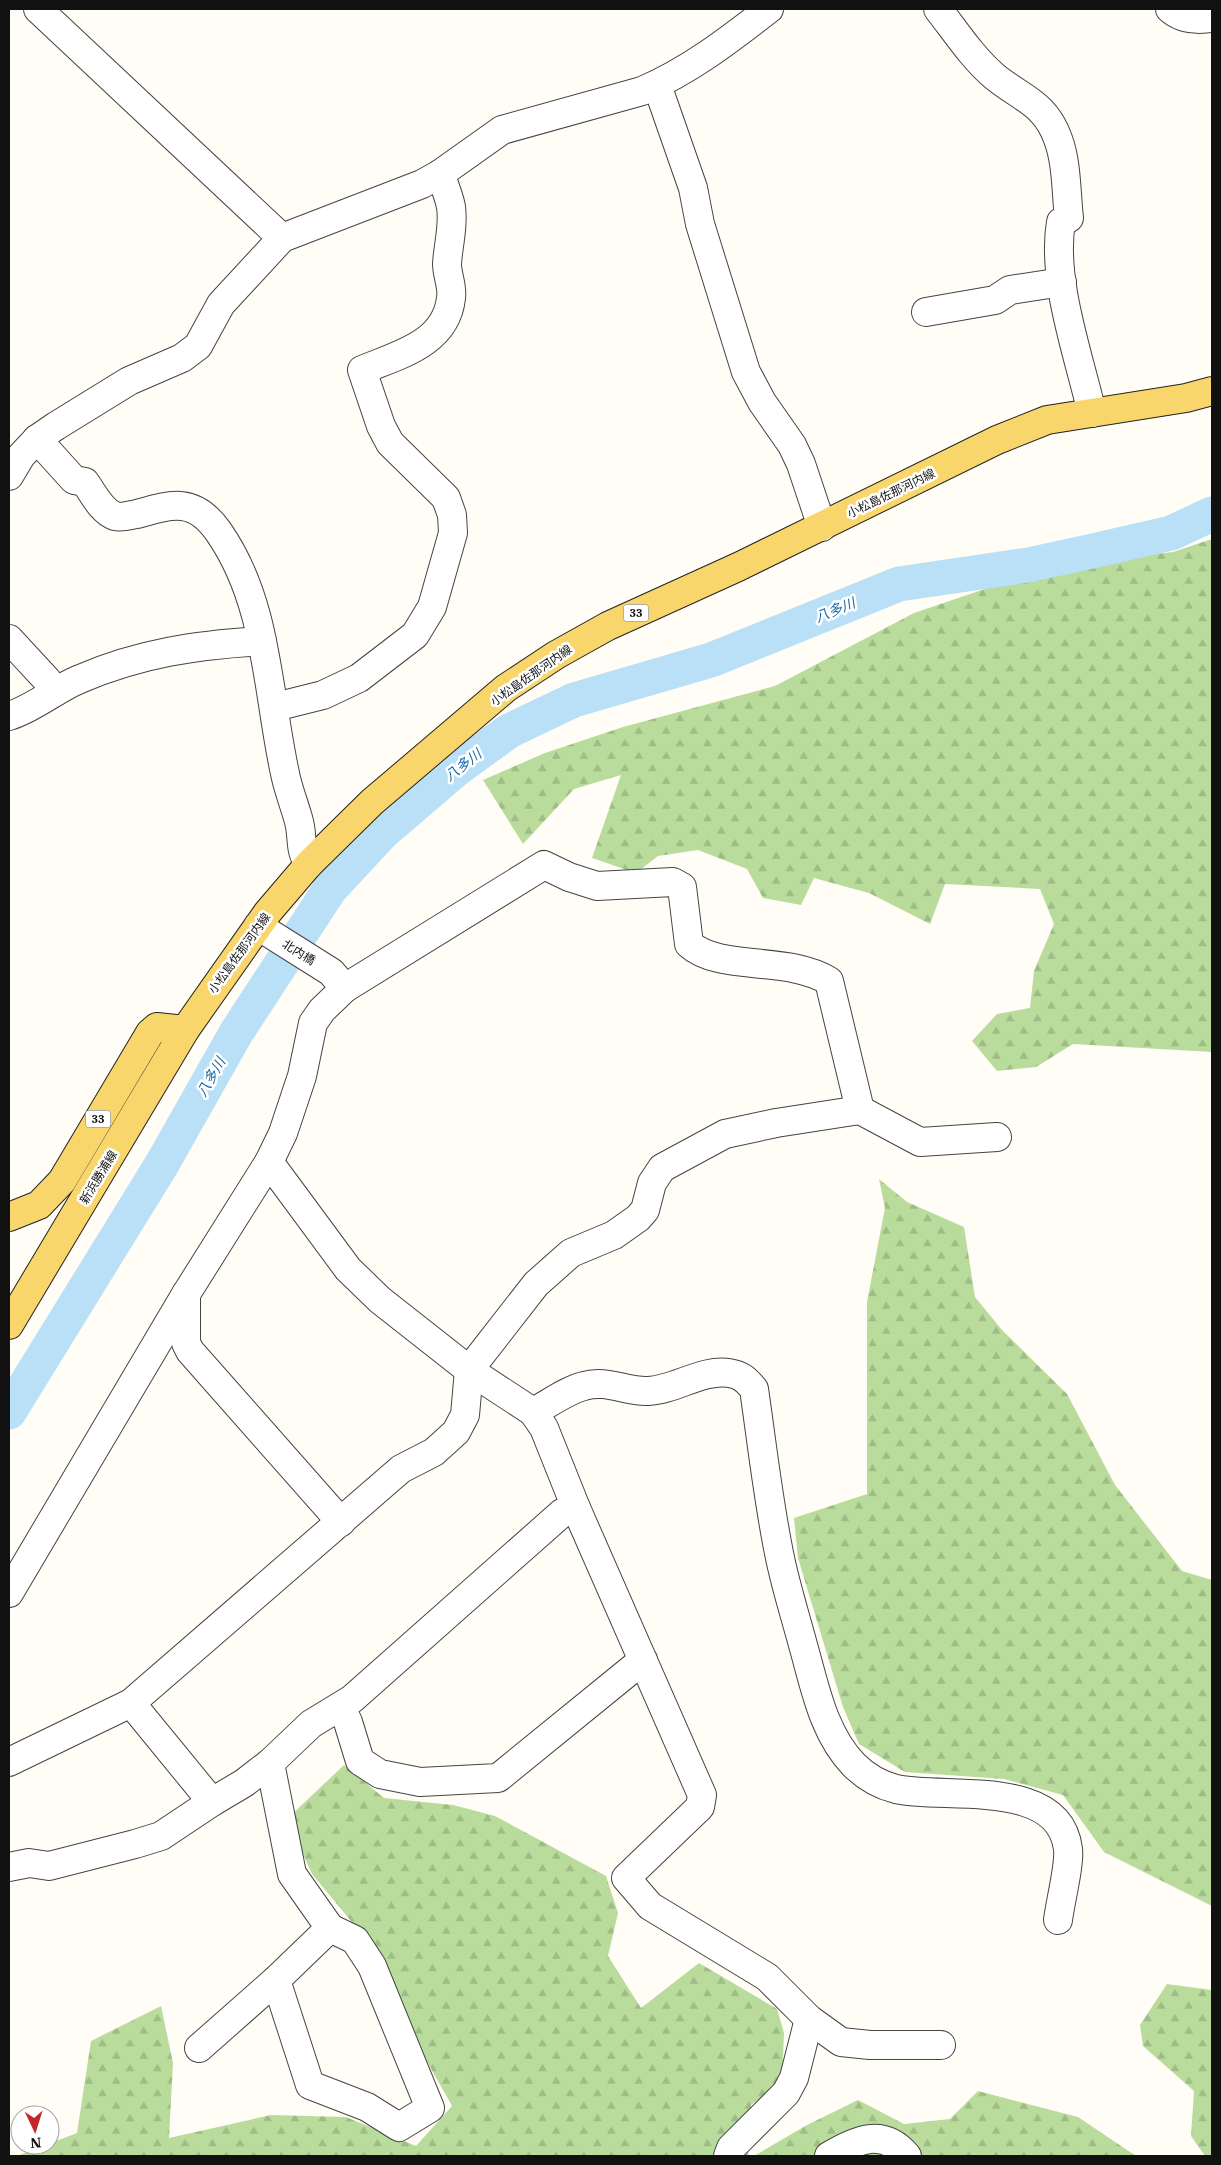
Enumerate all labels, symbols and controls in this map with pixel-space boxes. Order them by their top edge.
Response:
street label: 小松島佐那河内線 [845,465,937,521]
water label: 八多川 [812,593,860,626]
road number: 33 [624,604,648,622]
street label: 小松島佐那河内線 [487,641,575,709]
water label: 八多川 [441,744,487,785]
street label: 小松島佐那河内線 [205,910,273,996]
street label: 北内橋 [280,936,318,968]
water label: 八多川 [193,1053,230,1100]
road number: 33 [86,1110,110,1128]
street label: 新浜勝浦線 [76,1147,120,1207]
north arrow [10,2105,60,2155]
text: N [30,2134,42,2152]

